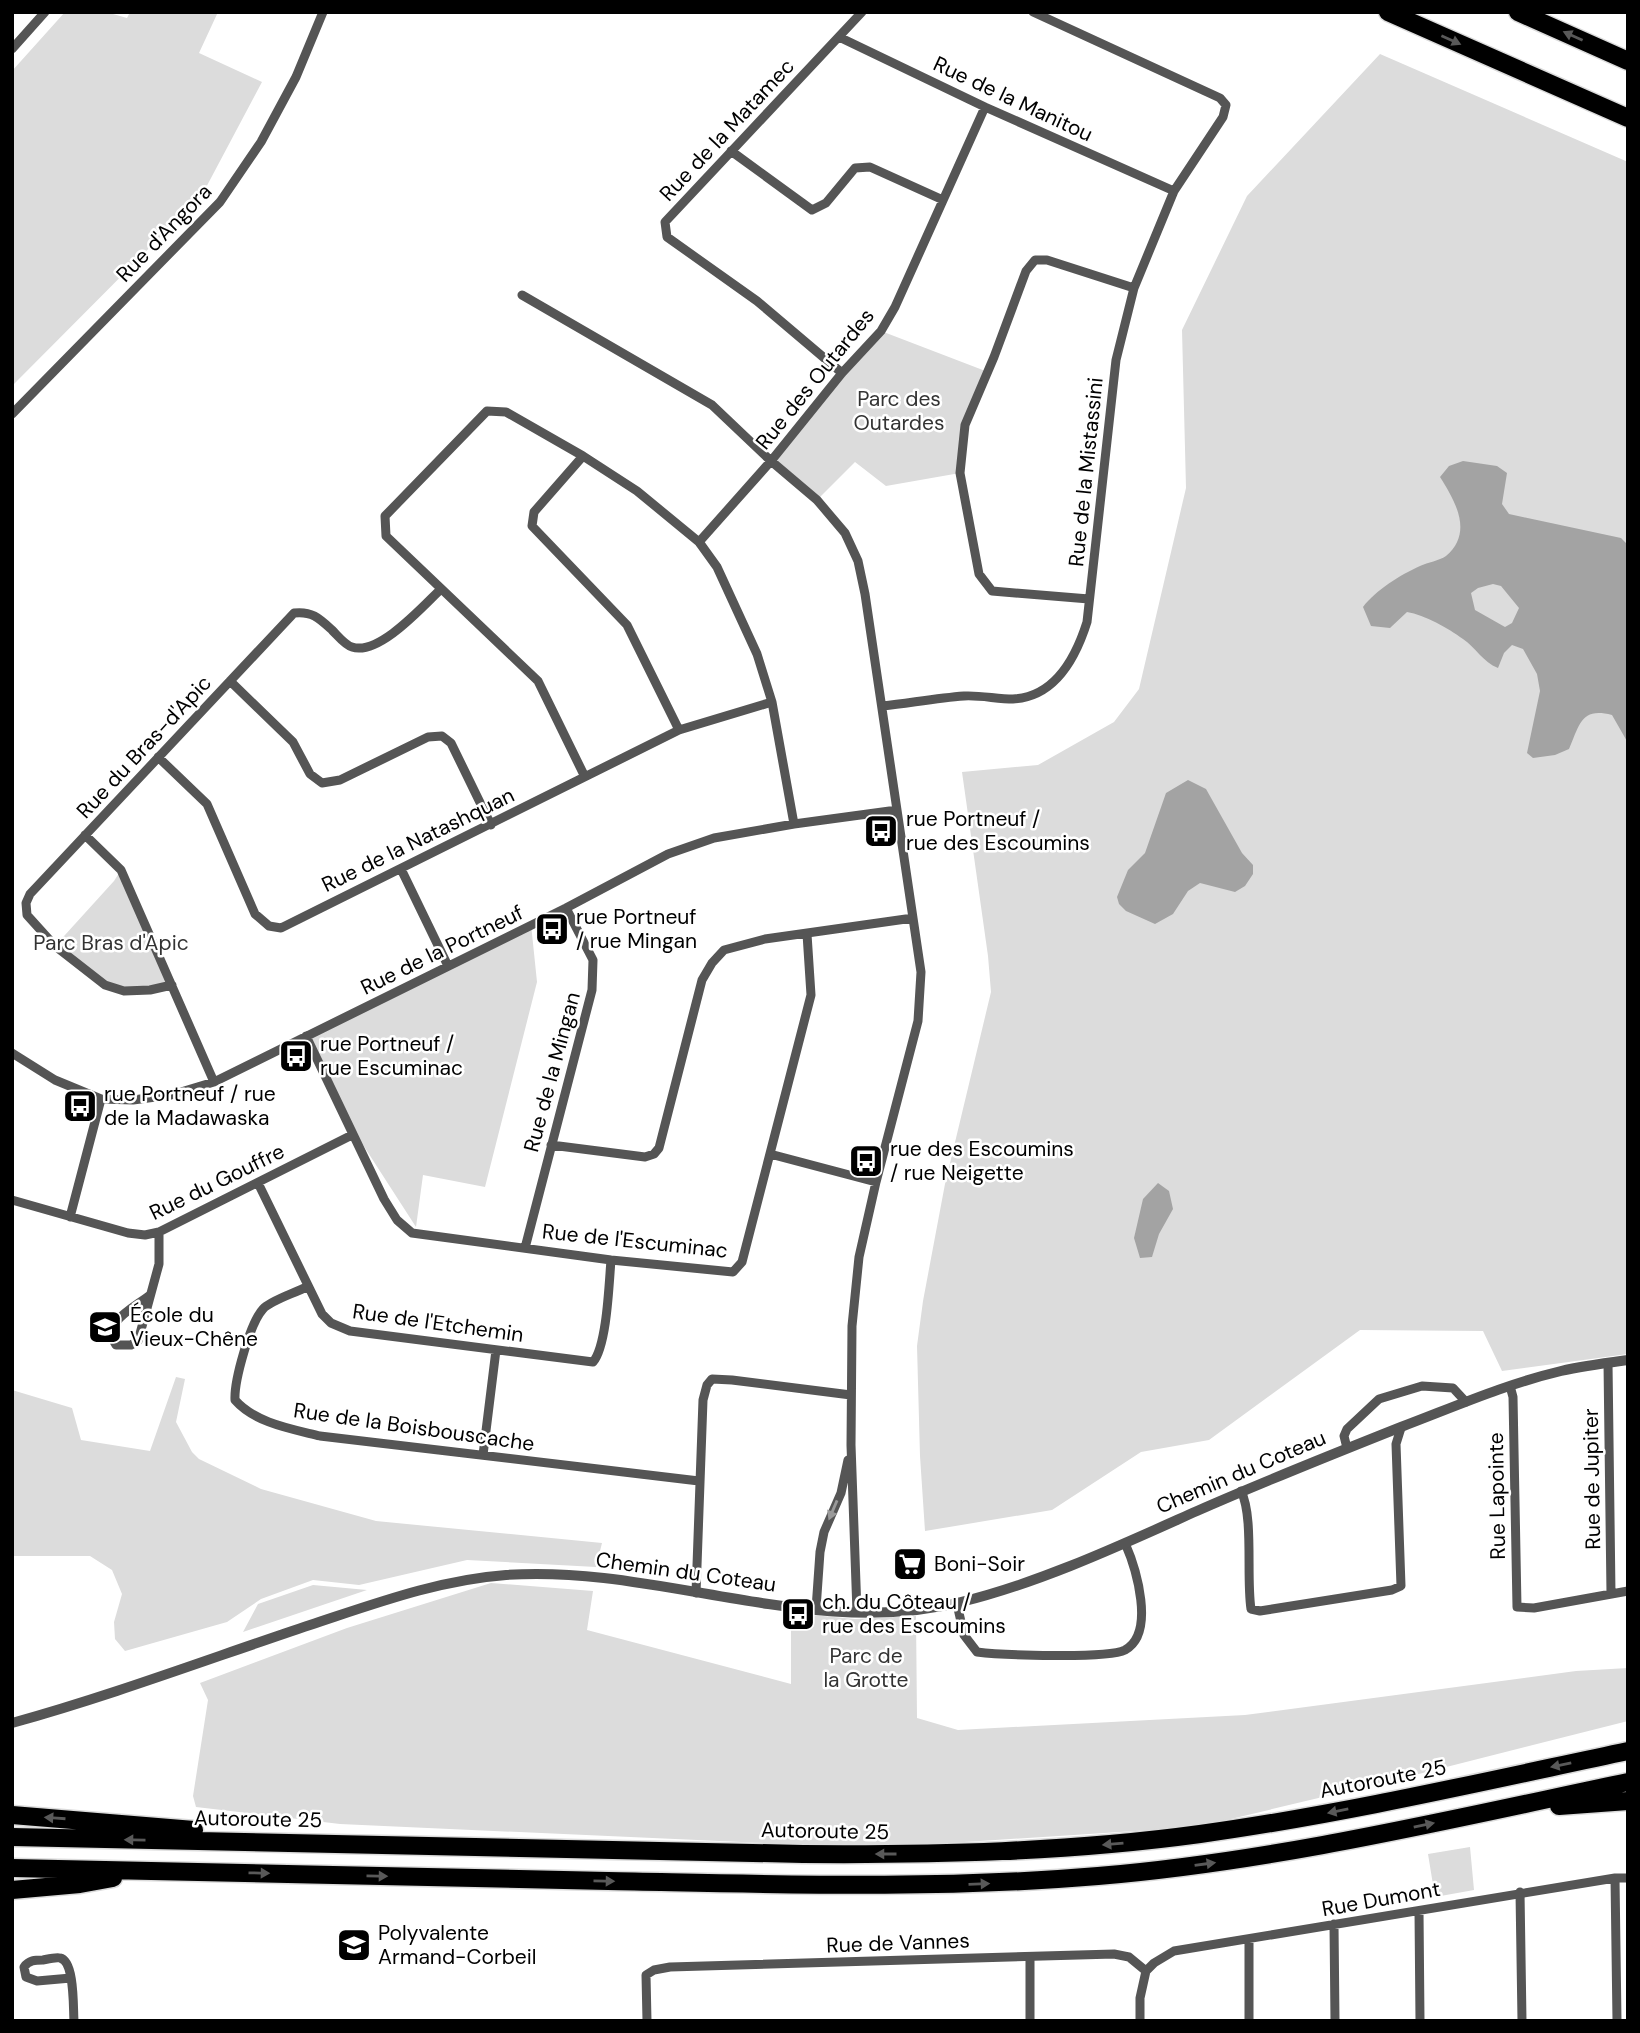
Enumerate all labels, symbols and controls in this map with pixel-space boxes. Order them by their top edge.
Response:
one-way arrow [1563,30,1583,42]
one-way arrow [1441,34,1461,46]
street label: Rue de la Manitou [929,50,1097,148]
street label: Rue de la Matamec [654,53,800,207]
street label: Rue d'Angora [110,178,218,288]
street label: Rue des Outardes [749,302,881,456]
street label: Rue de la Mistassini [1062,376,1110,568]
park label: Parc des Outardes [854,385,944,437]
street label: Rue du Bras-d'Apic [70,669,218,825]
street label: Rue de la Natashquan [317,781,519,899]
place label: rue Portneuf / rue des Escoumins [906,805,1090,857]
bus stop icon: rue Portneuf / rue des Escoumins [862,812,900,850]
street label: Rue de la Portneuf [356,898,528,1002]
place label: rue Portneuf / rue Mingan [576,903,697,955]
bus stop icon: rue Portneuf / rue Mingan [533,910,571,948]
park label: Parc Bras d'Apic [33,929,189,957]
street label: Rue de la Mingan [517,989,587,1155]
place label: rue Portneuf / rue Escuminac [320,1030,463,1082]
bus stop icon: rue Portneuf / rue Escuminac [277,1037,315,1075]
place label: rue Portneuf / rue de la Madawaska [104,1080,276,1132]
bus stop icon: rue Portneuf / rue de la Madawaska [61,1087,99,1125]
place label: rue des Escoumins / rue Neigette [890,1135,1074,1187]
street label: Rue du Gouffre [145,1137,289,1227]
bus stop icon: rue des Escoumins / rue Neigette [847,1142,885,1180]
street label: Rue de l'Escuminac [541,1217,729,1265]
street label: Rue de l'Etchemin [351,1297,525,1349]
place label: École du Vieux-Chêne [130,1301,258,1353]
school or university icon: École du Vieux-Chêne [86,1308,124,1346]
street label: Rue de la Boisbouscache [292,1396,536,1458]
street label: Rue de Jupiter [1577,1408,1607,1550]
street label: Chemin du Coteau [1152,1424,1330,1520]
street label: Rue Lapointe [1482,1432,1512,1560]
one-way arrow [827,1500,838,1521]
street label: Chemin du Coteau [594,1545,778,1599]
supermarket icon: Boni-Soir [891,1545,929,1583]
place label: Boni-Soir [934,1550,1025,1578]
place label: ch. du Côteau / rue des Escoumins [822,1588,1006,1640]
bus stop icon: ch. du Côteau / rue des Escoumins [779,1595,817,1633]
park label: Parc de la Grotte [823,1642,909,1694]
street label: Autoroute 25 [1317,1753,1449,1805]
one-way arrow [1550,1760,1572,1771]
street label: Autoroute 25 [194,1804,322,1834]
one-way arrow [1327,1806,1349,1817]
one-way arrow [44,1812,66,1823]
street label: Autoroute 25 [761,1816,889,1846]
one-way arrow [1413,1819,1435,1830]
one-way arrow [124,1834,146,1845]
one-way arrow [1102,1838,1124,1849]
one-way arrow [875,1848,897,1860]
one-way arrow [1195,1859,1217,1870]
one-way arrow [248,1868,270,1879]
one-way arrow [366,1870,388,1882]
one-way arrow [594,1875,616,1886]
street label: Rue Dumont [1320,1875,1442,1923]
one-way arrow [968,1878,990,1889]
place label: Polyvalente Armand-Corbeil [378,1919,537,1971]
school or university icon: Polyvalente Armand-Corbeil [335,1926,373,1964]
street label: Rue de Vannes [826,1927,970,1959]

